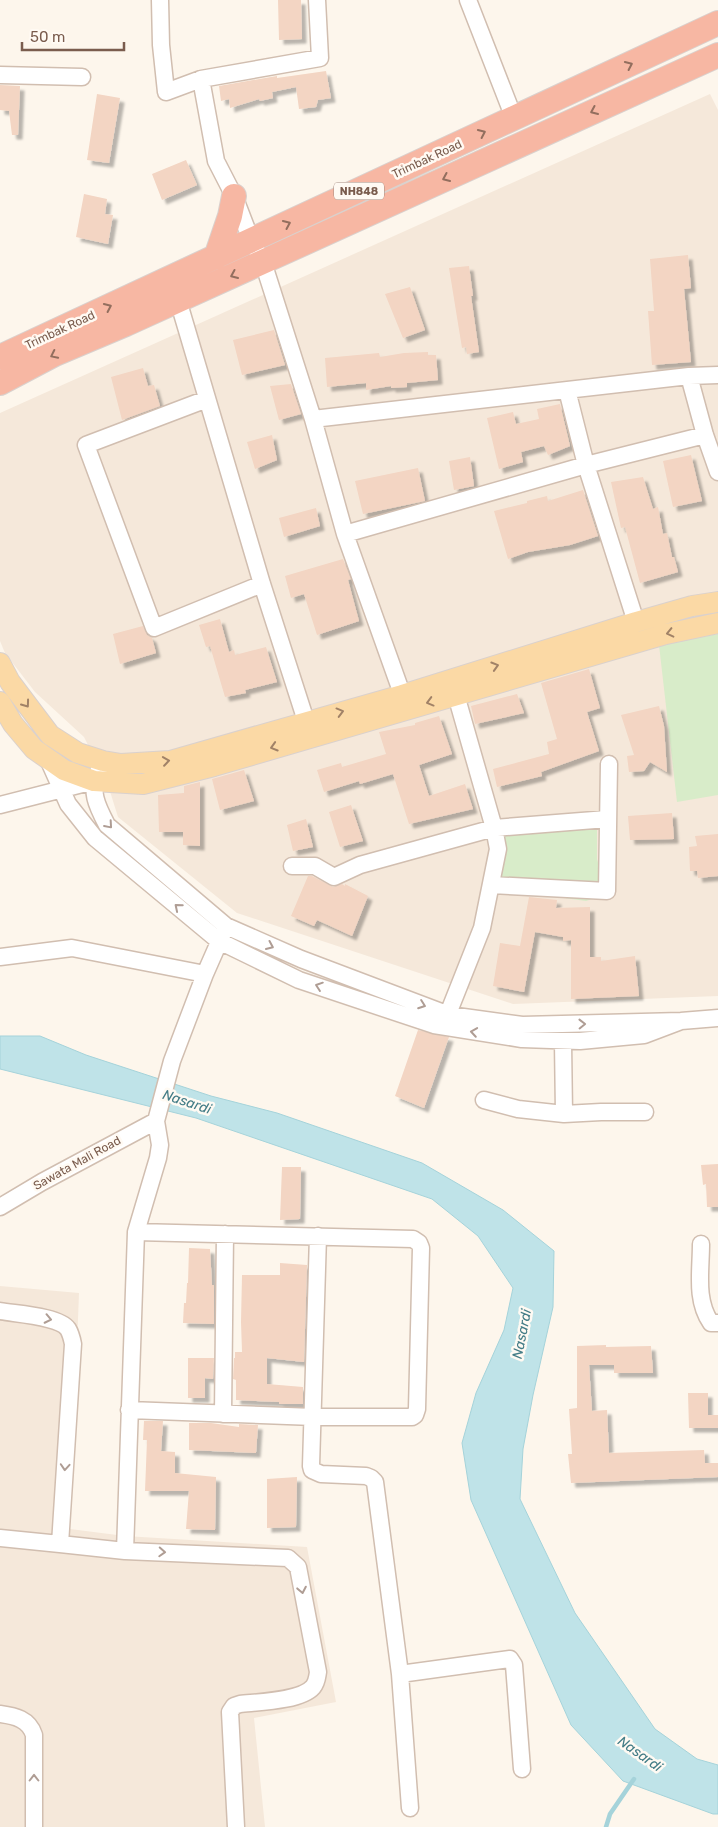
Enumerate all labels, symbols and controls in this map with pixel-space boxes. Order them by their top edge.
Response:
scale bar [22,20,125,52]
text: 50 m [30,28,65,46]
one-way arrow [624,60,633,71]
one-way arrow [590,105,599,115]
one-way arrow [477,129,486,140]
street label: Trimbak Road [390,137,464,181]
one-way arrow [442,172,451,183]
road number: NH848 [334,182,384,200]
one-way arrow [282,220,291,231]
one-way arrow [230,268,239,279]
one-way arrow [103,303,112,314]
street label: Trimbak Road [23,308,97,352]
one-way arrow [50,349,59,360]
one-way arrow [666,627,675,638]
one-way arrow [491,662,499,672]
one-way arrow [426,696,434,707]
one-way arrow [20,698,29,708]
one-way arrow [335,708,343,718]
one-way arrow [270,742,279,752]
one-way arrow [163,756,171,767]
one-way arrow [104,820,113,829]
one-way arrow [175,905,184,913]
one-way arrow [265,939,274,950]
one-way arrow [315,982,323,992]
one-way arrow [417,999,426,1009]
one-way arrow [578,1019,586,1029]
one-way arrow [470,1027,478,1038]
water label: Nasardi [160,1086,214,1118]
street label: Sawata Mali Road [31,1133,123,1193]
water label: Nasardi [509,1307,535,1360]
one-way arrow [44,1314,53,1324]
one-way arrow [59,1463,70,1471]
one-way arrow [159,1547,167,1558]
one-way arrow [297,1585,307,1594]
water label: Nasardi [615,1733,666,1776]
one-way arrow [29,1774,39,1782]

